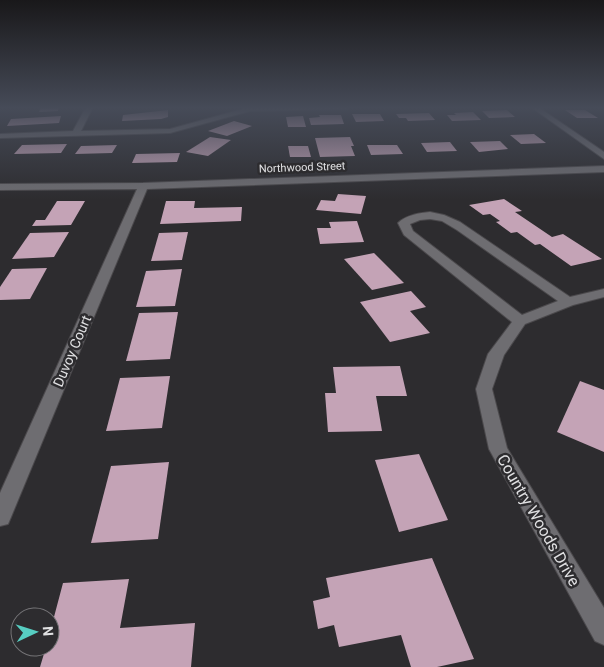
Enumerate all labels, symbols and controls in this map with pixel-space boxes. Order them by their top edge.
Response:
street label: Northwood Street [259,159,346,176]
street label: Duvoy Court [50,312,94,389]
street label: Country Woods Drive [493,451,584,589]
north arrow [10,607,60,657]
text: N [40,626,56,637]

